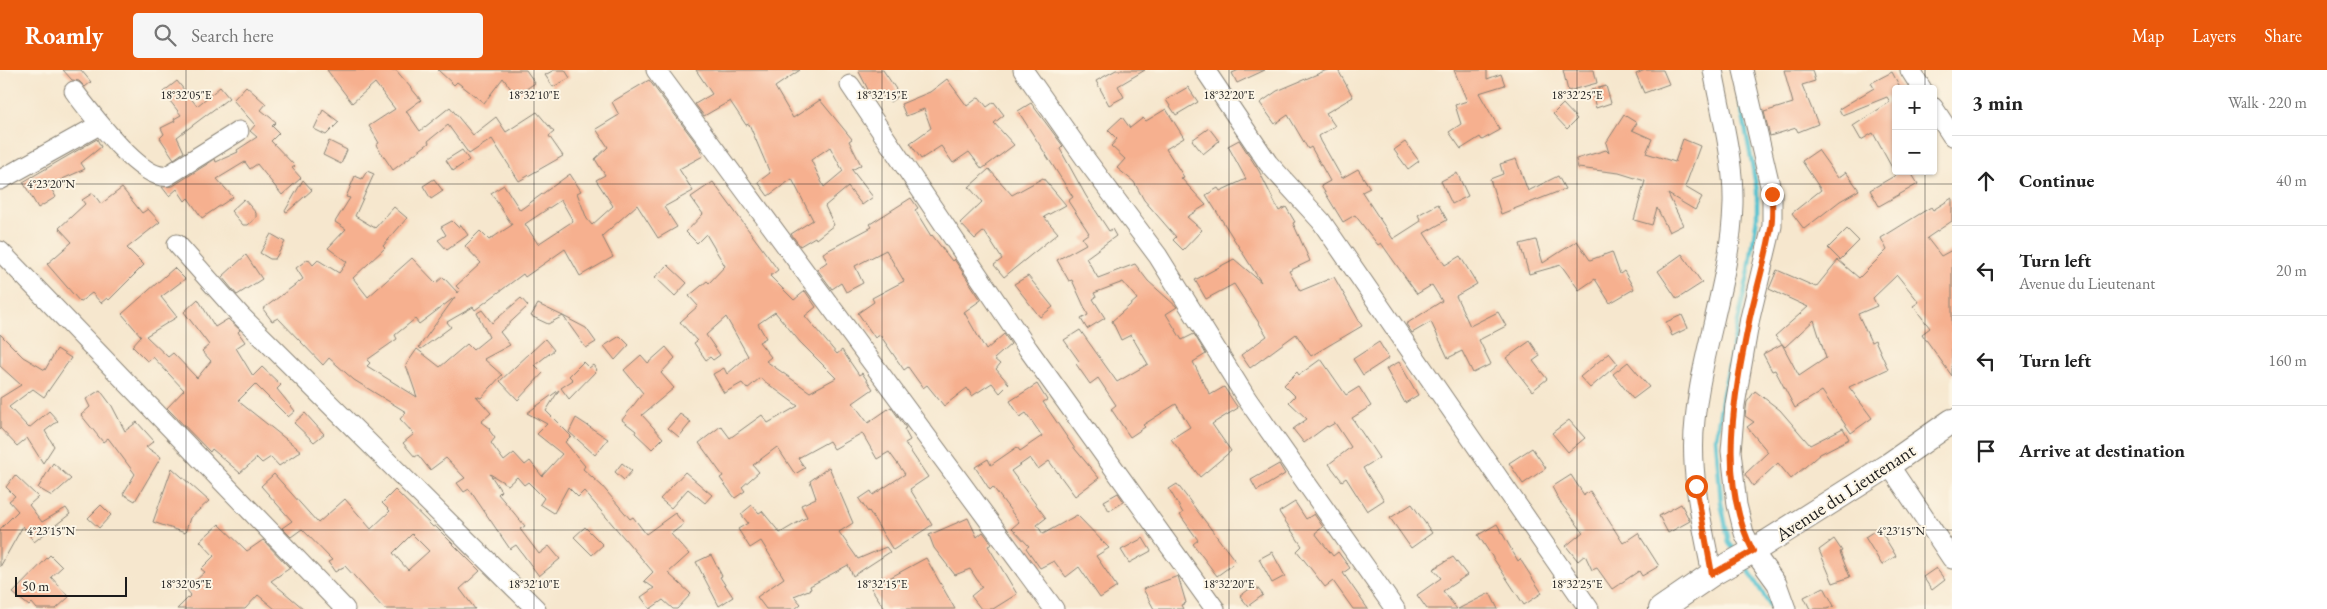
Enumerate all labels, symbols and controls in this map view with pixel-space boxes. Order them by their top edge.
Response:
search box [133,13,483,58]
text: Roamly [25,20,103,51]
icon: search [151,21,179,49]
text: Search here [191,23,274,48]
text: Map [2132,24,2164,47]
text: Layers [2192,24,2236,47]
text: Share [2264,24,2302,47]
map controls [1892,85,1937,175]
button: + [1892,85,1937,130]
text: 18°32'05"E [160,87,212,103]
text: 18°32'10"E [508,87,560,103]
text: 18°32'15"E [856,87,908,103]
text: 18°32'20"E [1203,87,1255,103]
text: 18°32'25"E [1551,87,1603,103]
text: 3 min [1972,89,2023,116]
text: Walk · 220 m [2228,92,2307,113]
button: − [1892,130,1937,175]
icon: ahead [1972,167,2000,195]
text: Continue [2019,168,2094,193]
text: 40 m [2276,170,2307,191]
text: 4°23'20"N [27,176,76,192]
route end [1761,183,1784,206]
text: Turn left [2019,248,2091,273]
icon: left [1972,257,2000,285]
text: 20 m [2276,260,2307,281]
text: Avenue du Lieutenant [2019,273,2155,294]
icon: left [1972,347,2000,375]
text: Turn left [2019,348,2091,373]
text: 160 m [2268,350,2307,371]
icon: arrive [1972,437,2000,465]
street label: Avenue du Lieutenant [1770,438,1920,548]
text: Arrive at destination [2019,438,2185,463]
route start [1685,475,1708,498]
text: 4°23'15"N [27,523,76,539]
text: 4°23'15"N [1877,523,1926,539]
scale bar [15,574,128,597]
text: 18°32'05"E [160,576,212,592]
text: 18°32'10"E [508,576,560,592]
text: 18°32'15"E [856,576,908,592]
text: 18°32'20"E [1203,576,1255,592]
text: 18°32'25"E [1551,576,1603,592]
text: 50 m [22,577,49,595]

